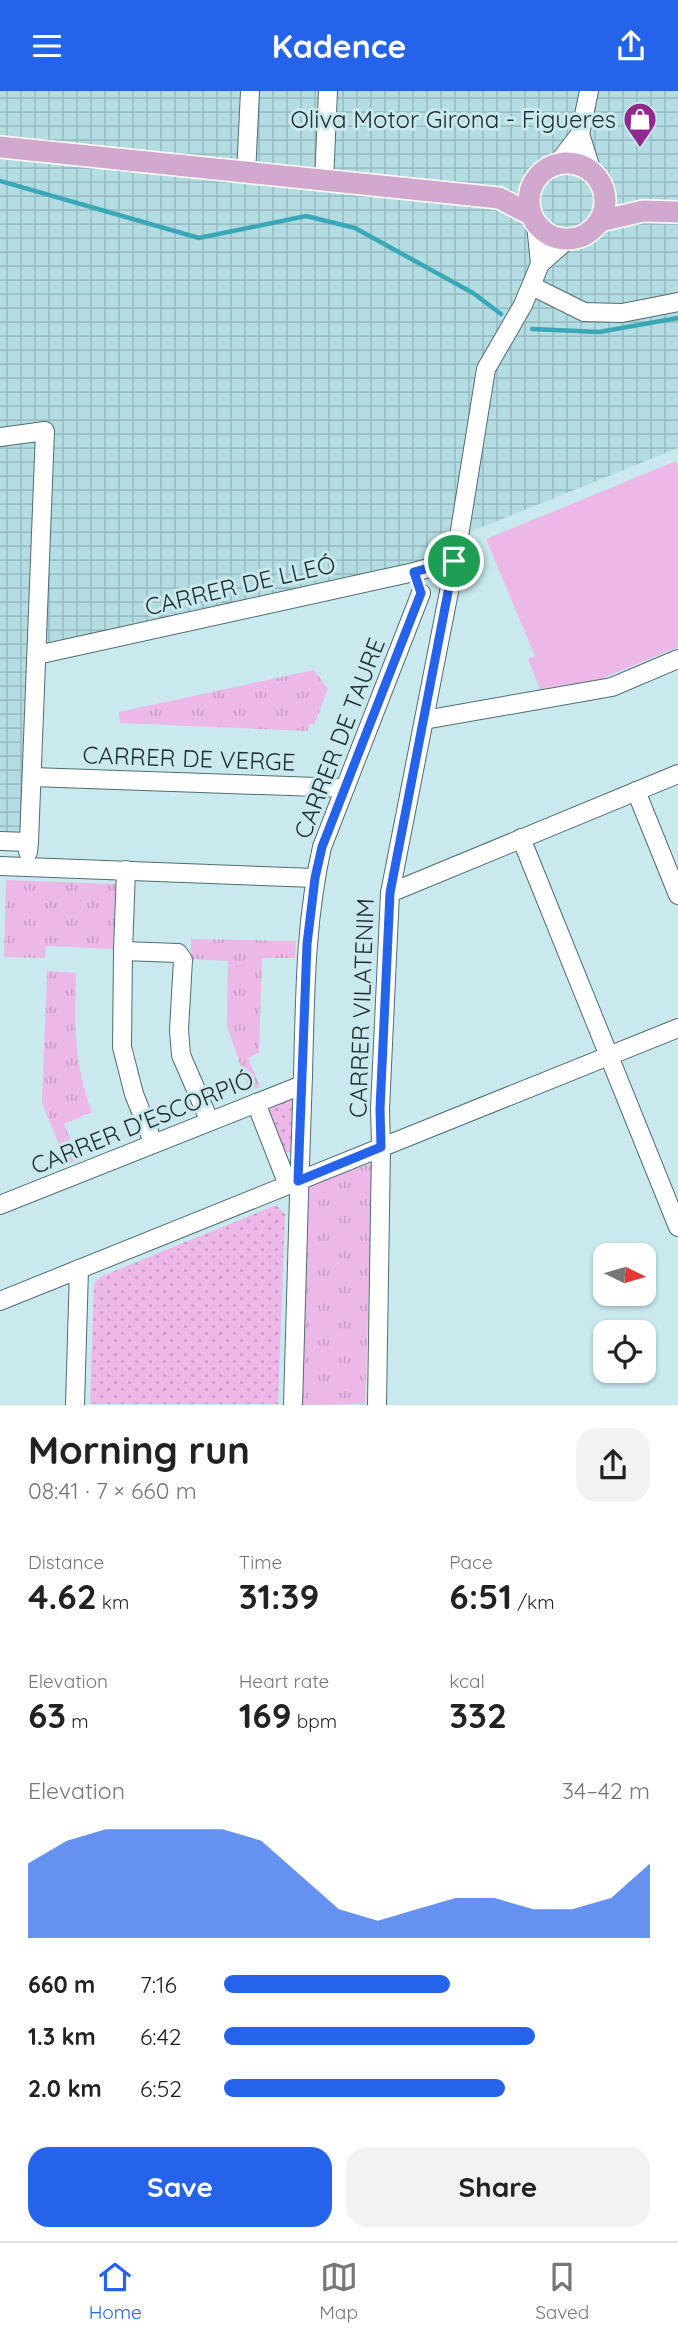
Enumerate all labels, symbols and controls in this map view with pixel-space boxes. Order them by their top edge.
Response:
text: Kadence [272,26,406,66]
icon: menu [28,27,66,65]
icon: share [612,27,650,65]
shop icon: Oliva Motor Girona - Figueres [621,100,659,149]
place label: Oliva Motor Girona - Figueres [290,104,616,134]
pin [424,531,484,591]
icon: arrive [435,542,473,580]
street label: CARRER DE LLEÓ [142,548,338,622]
street label: CARRER DE TAURE [287,633,391,843]
street label: CARRER DE VERGE [82,739,296,777]
street label: CARRER VILATENIM [342,897,380,1119]
street label: CARRER D'ESCORPIÓ [26,1064,258,1180]
north arrow [593,1243,656,1305]
map controls [593,1243,656,1383]
button: locate [593,1320,656,1383]
text: Morning run [28,1426,250,1474]
button: share [576,1428,650,1502]
text: 08:41 · 7 × 660 m [28,1476,197,1505]
text: Distance [28,1550,104,1574]
text: Time [239,1550,282,1574]
text: Pace [449,1550,493,1574]
text: 4.62 [28,1574,97,1618]
text: 31:39 [239,1574,319,1618]
text: 6:51 [449,1574,512,1618]
text: km [97,1590,129,1614]
text: /km [512,1590,555,1614]
text: Elevation [28,1669,108,1693]
text: Heart rate [239,1669,329,1693]
text: kcal [449,1669,485,1693]
text: 63 [28,1693,66,1737]
text: 169 [239,1693,292,1737]
text: 332 [449,1693,507,1737]
text: m [66,1709,89,1733]
text: bpm [292,1709,337,1733]
text: Elevation [28,1776,125,1805]
text: 34–42 m [562,1776,650,1805]
text: 660 m [28,1970,95,1999]
text: 7:16 [140,1970,177,1999]
text: 1.3 km [28,2022,96,2051]
text: 6:42 [140,2022,182,2051]
text: 2.0 km [28,2074,102,2103]
text: 6:52 [140,2074,182,2103]
button: Save [28,2147,332,2227]
button: Share [346,2147,650,2227]
tab: Home [89,2258,142,2324]
tab: Map [319,2258,358,2324]
tab: Saved [535,2258,589,2324]

